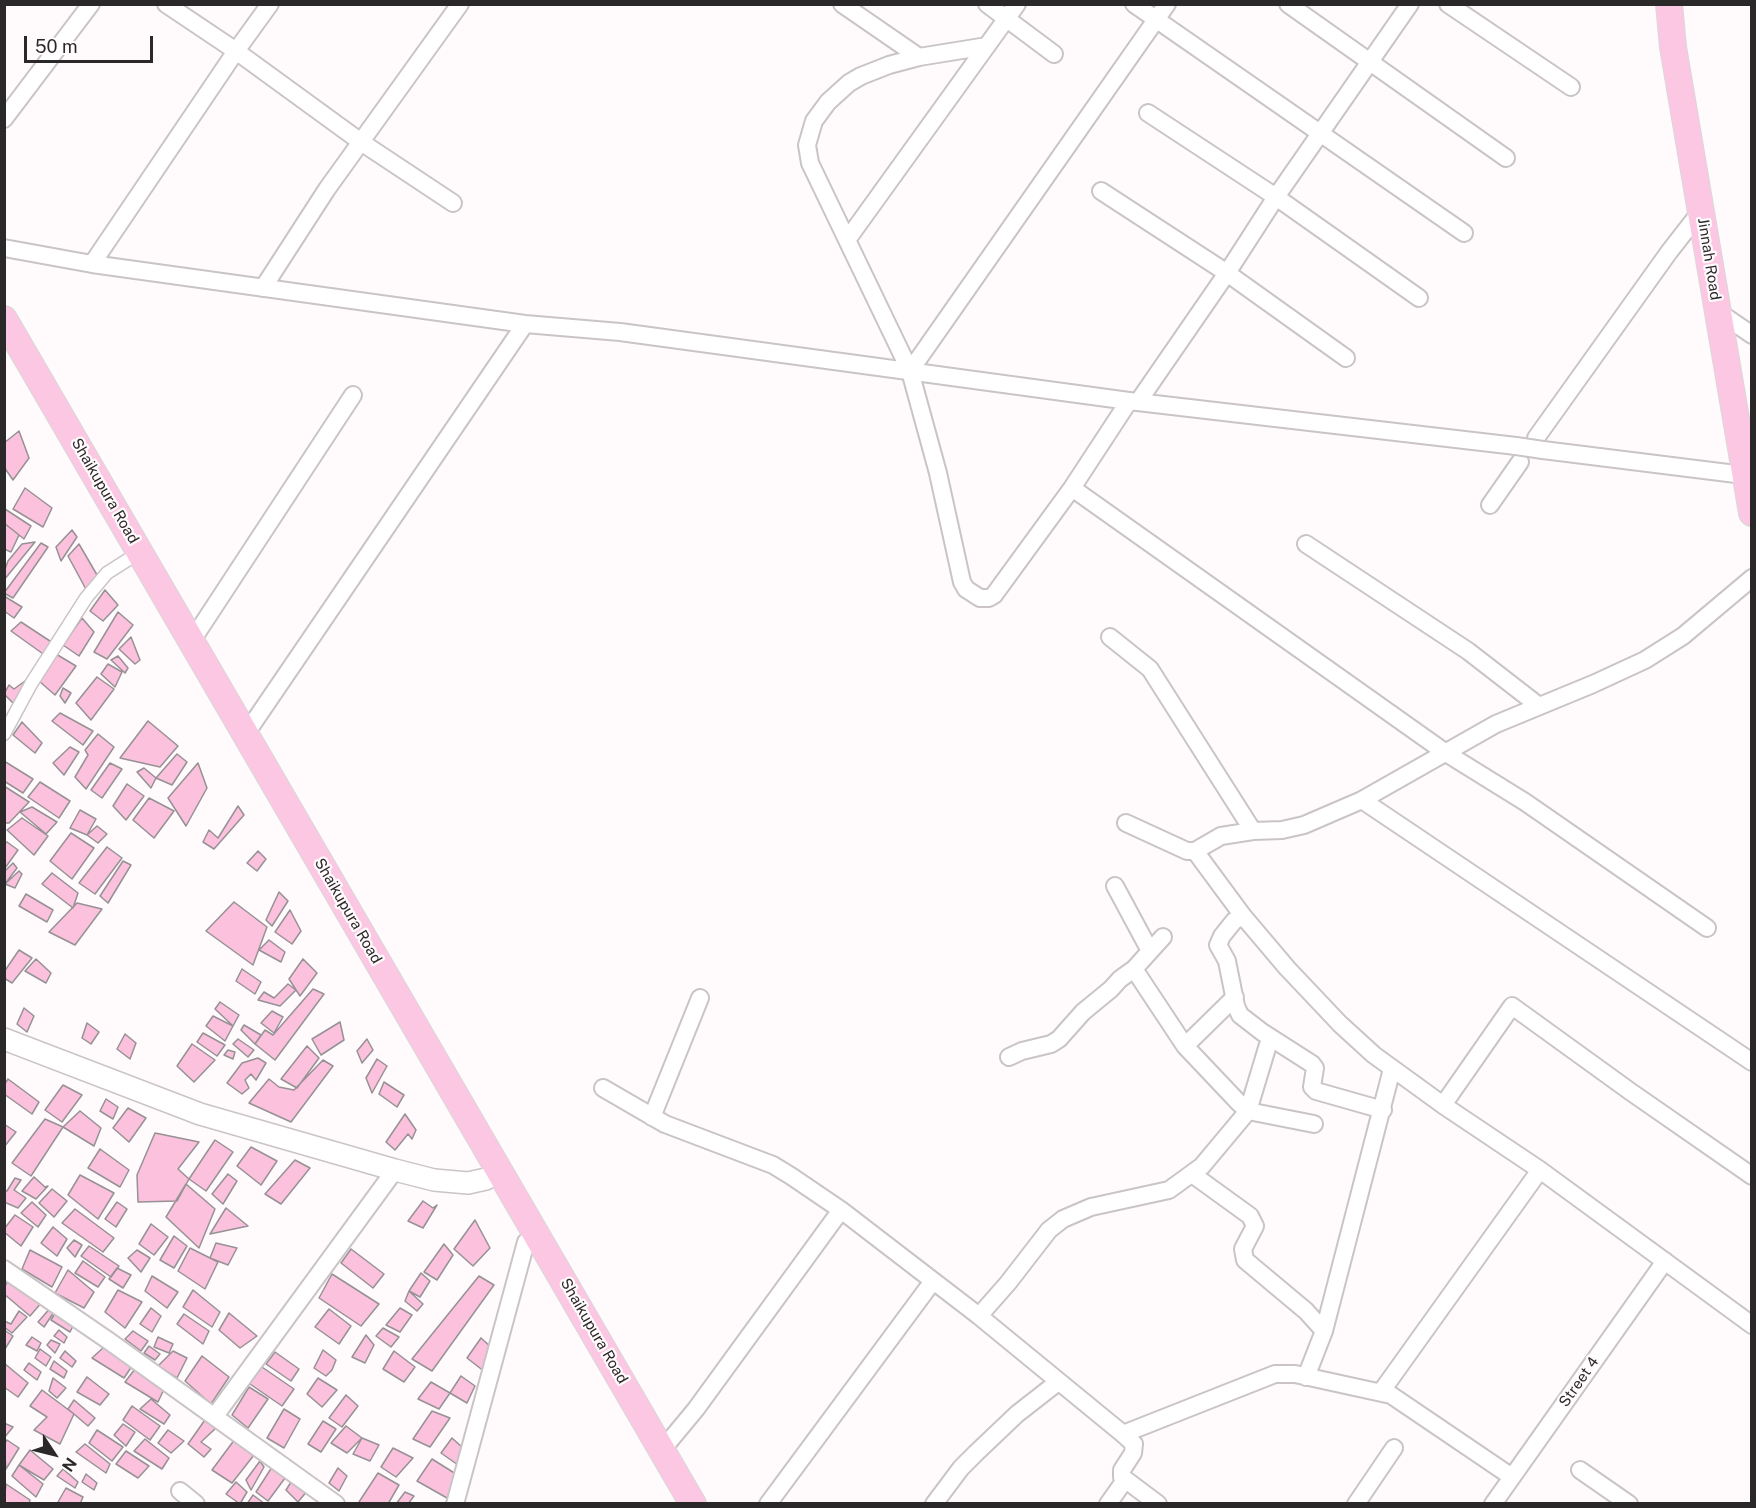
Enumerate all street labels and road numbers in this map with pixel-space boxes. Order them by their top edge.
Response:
street label: Jinnah Road [1694,217,1724,301]
street label: Shaikupura Road [68,435,142,547]
street label: Shaikupura Road [311,855,385,967]
street label: Shaikupura Road [557,1275,631,1387]
street label: Street 4 [1555,1354,1603,1410]

